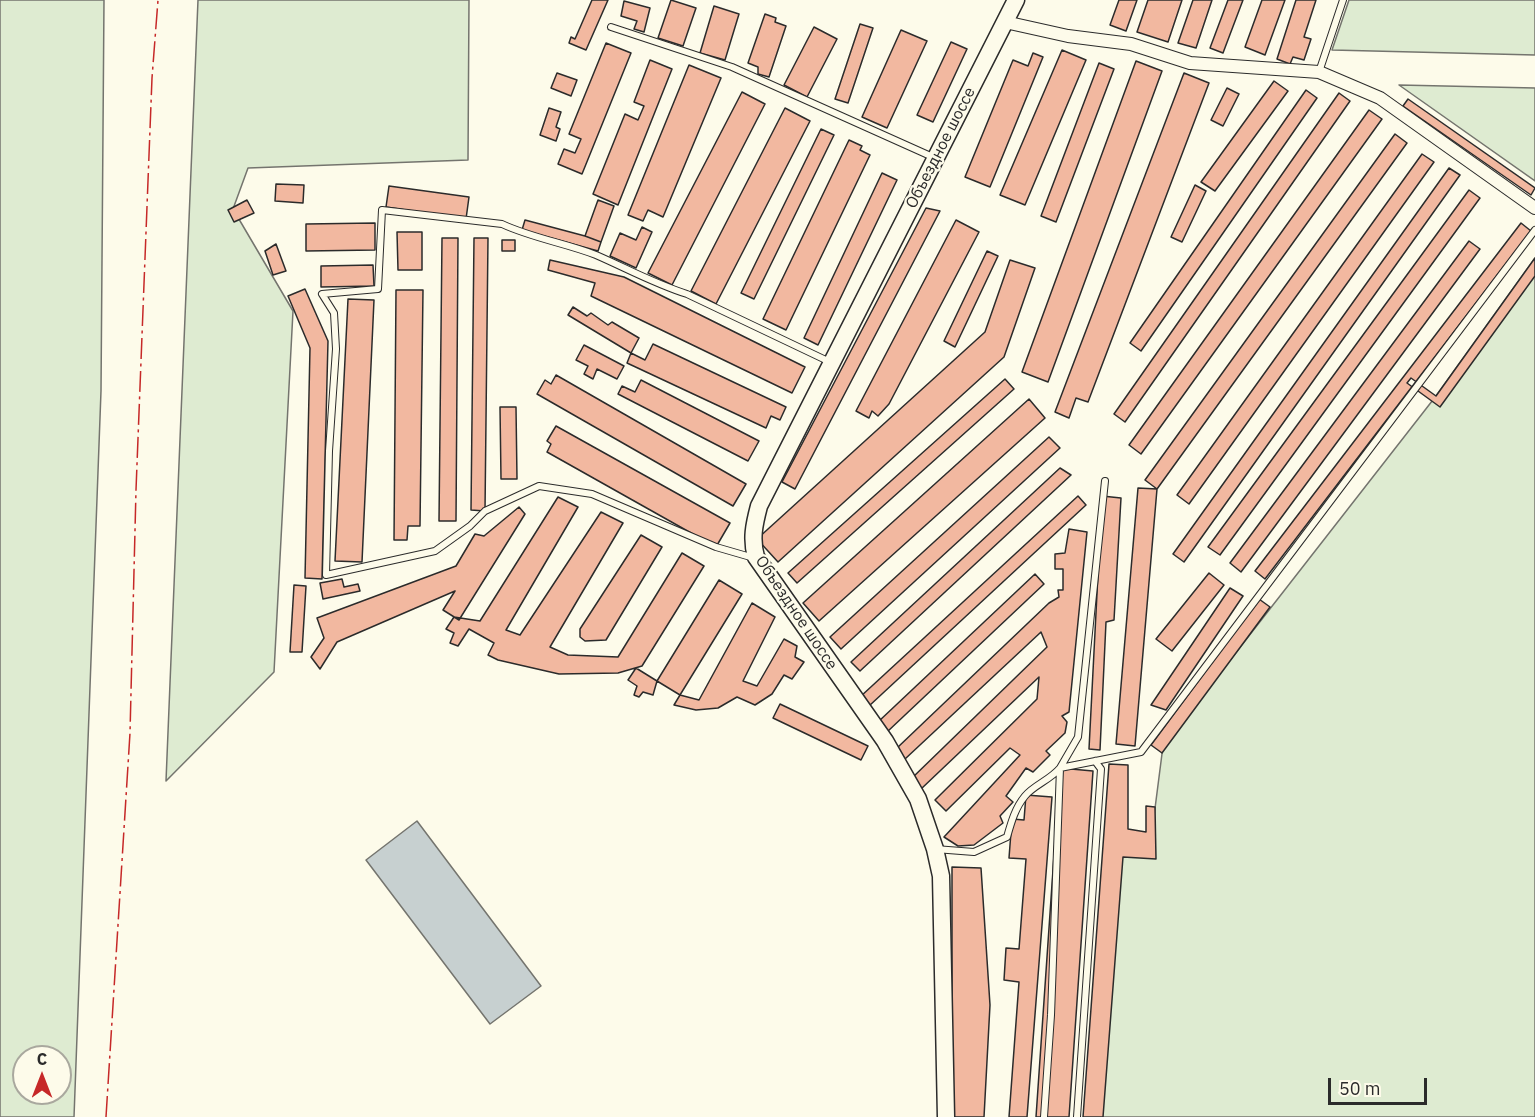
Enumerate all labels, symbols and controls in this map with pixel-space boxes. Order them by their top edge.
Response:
street label: Объездное шоссе [902,84,980,212]
street label: Объездное шоссе [751,552,841,674]
north arrow [12,1045,72,1105]
text: С [37,1049,47,1069]
scale bar [1331,1066,1430,1104]
text: 50 m [1339,1077,1381,1100]

